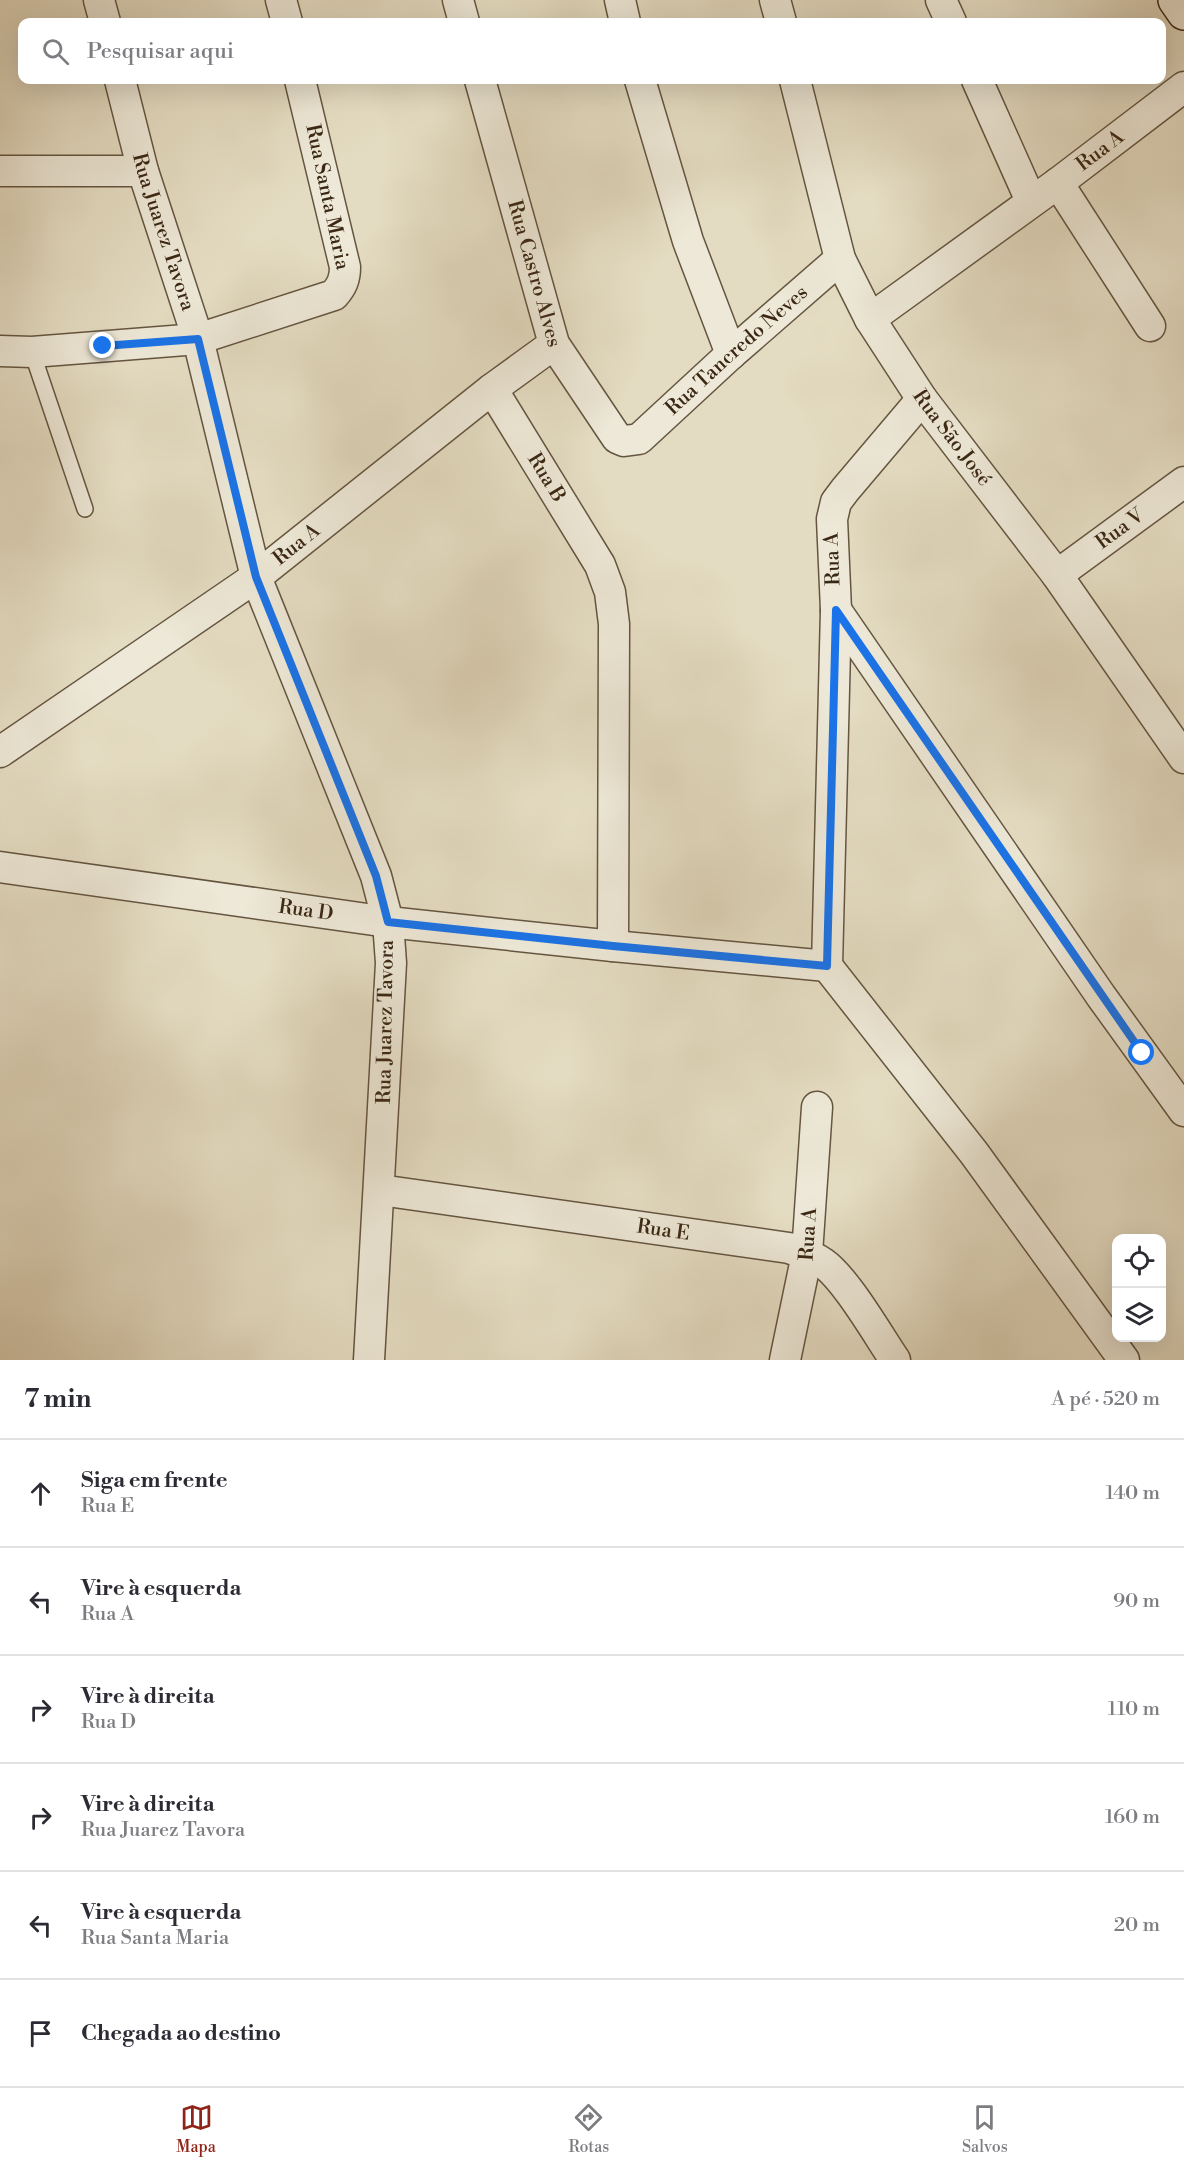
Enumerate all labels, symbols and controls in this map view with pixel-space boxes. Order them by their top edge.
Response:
search box [18,18,1166,84]
icon: search [39,35,72,68]
text: Pesquisar aqui [87,38,234,65]
street label: Rua Santa Maria [299,122,355,273]
street label: Rua A [1071,124,1130,177]
street label: Rua Juarez Tavora [126,151,201,315]
street label: Rua Castro Alves [502,197,567,350]
street label: Rua Tancredo Neves [660,280,813,421]
route end [89,332,115,358]
street label: Rua São José [907,385,997,491]
street label: Rua B [522,448,571,507]
street label: Rua V [1091,503,1150,555]
street label: Rua A [268,518,326,571]
street label: Rua A [820,531,846,586]
street label: Rua D [277,894,335,927]
street label: Rua Juarez Tavora [372,939,400,1104]
route start [1128,1039,1154,1065]
street label: Rua A [794,1206,823,1262]
street label: Rua E [635,1214,691,1246]
map controls [1112,1234,1166,1342]
button: locate [1112,1234,1166,1288]
button: layers [1112,1288,1166,1342]
text: 7 min [24,1383,91,1415]
text: A pé · 520 m [1052,1387,1160,1412]
text: Siga em frente [81,1467,228,1494]
icon: ahead [24,1477,57,1510]
text: 140 m [1105,1481,1160,1506]
text: Rua E [81,1494,134,1519]
text: Vire à esquerda [81,1575,241,1602]
icon: left [24,1585,57,1618]
text: 90 m [1113,1589,1160,1614]
text: Rua A [81,1602,134,1627]
text: Vire à direita [81,1683,215,1710]
icon: right [24,1693,57,1726]
text: 110 m [1108,1697,1160,1722]
text: Rua D [81,1710,136,1735]
text: Vire à direita [81,1791,215,1818]
icon: right [24,1801,57,1834]
text: 160 m [1105,1805,1160,1830]
text: Rua Juarez Tavora [81,1818,245,1843]
text: Vire à esquerda [81,1899,241,1926]
icon: left [24,1909,57,1942]
text: 20 m [1114,1913,1160,1938]
text: Rua Santa Maria [81,1926,229,1951]
icon: arrive [24,2017,57,2050]
text: Chegada ao destino [81,2020,281,2047]
tab: Mapa [176,2101,216,2157]
tab: Rotas [569,2101,609,2157]
tab: Salvos [962,2101,1008,2157]

